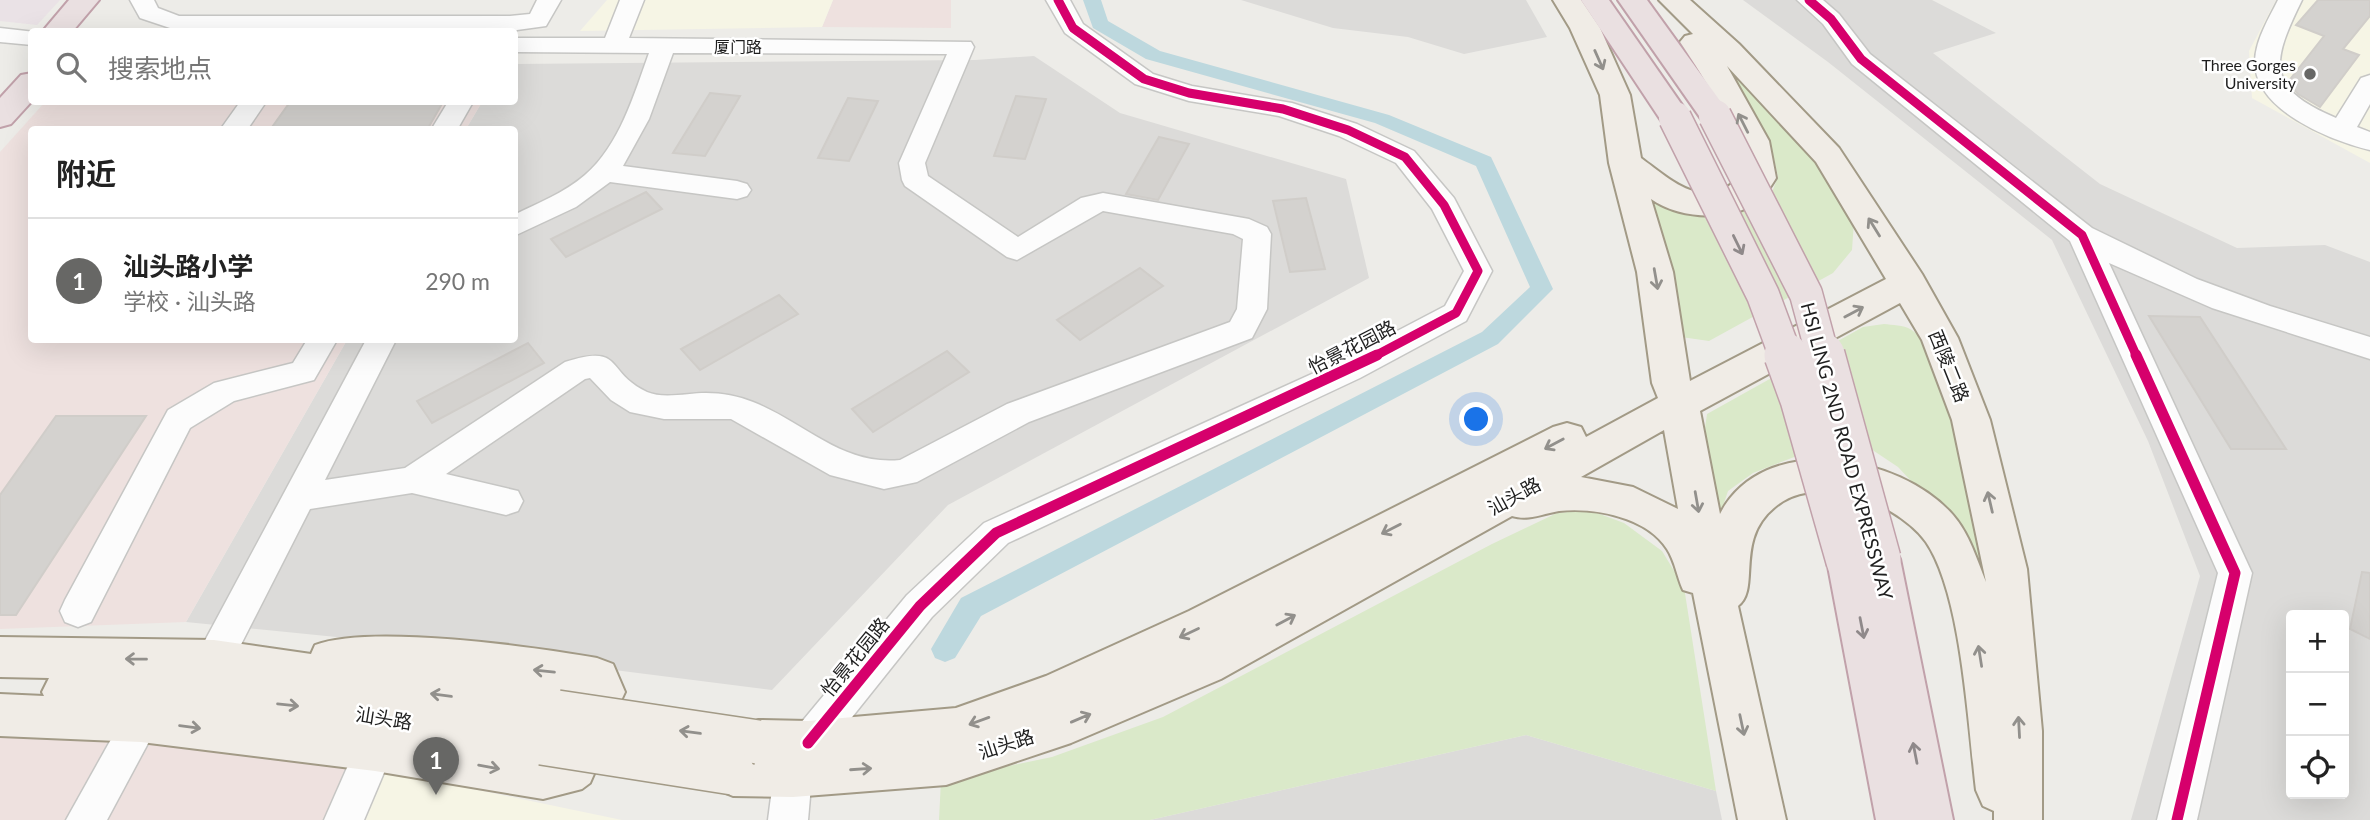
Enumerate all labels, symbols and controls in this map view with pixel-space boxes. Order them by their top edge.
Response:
search box [28,28,518,105]
street label: 厦门路 [714,37,762,56]
icon: search [52,48,90,86]
one-way arrow [1593,49,1606,70]
text: 搜索地点 [108,52,212,84]
place label: Three Gorges University [2201,55,2297,92]
marker: Three Gorges University [2302,66,2318,82]
one-way arrow [1736,113,1750,133]
text: 附近 [56,155,116,191]
one-way arrow [1867,218,1881,238]
one-way arrow [1732,234,1746,255]
text: 汕头路小学 [123,250,253,282]
text: 1 [72,267,86,295]
text: 290 m [425,267,490,295]
one-way arrow [1650,267,1663,290]
text: 学校 · 汕头路 [123,287,256,315]
street label: HSI LING 2ND ROAD EXPRESSWAY [1797,299,1898,602]
one-way arrow [1843,305,1864,318]
street label: 怡景花园路 [1304,315,1399,378]
street label: 西陵二路 [1925,326,1974,405]
your location [1459,402,1493,436]
one-way arrow [1545,437,1565,451]
street label: 汕头路 [1483,472,1544,519]
one-way arrow [1691,490,1705,513]
one-way arrow [1983,491,1996,514]
one-way arrow [1381,523,1402,536]
map controls [2286,610,2349,799]
button: + [2286,610,2349,673]
street label: 怡景花园路 [816,613,893,701]
one-way arrow [1275,613,1296,627]
one-way arrow [1855,616,1869,639]
one-way arrow [1178,627,1200,640]
one-way arrow [1973,645,1986,667]
one-way arrow [125,652,148,666]
one-way arrow [533,664,556,677]
button: − [2286,673,2349,736]
one-way arrow [430,688,453,701]
one-way arrow [276,698,299,711]
street label: 汕头路 [354,702,414,733]
one-way arrow [1070,711,1091,724]
one-way arrow [1735,713,1749,736]
one-way arrow [969,716,991,728]
one-way arrow [2012,716,2025,739]
one-way arrow [178,720,201,733]
street label: 汕头路 [975,724,1037,763]
one-way arrow [679,725,702,738]
button: locate [2286,736,2349,799]
pin: 1 [413,737,459,795]
one-way arrow [1908,742,1922,765]
one-way arrow [477,761,499,774]
one-way arrow [849,762,872,775]

